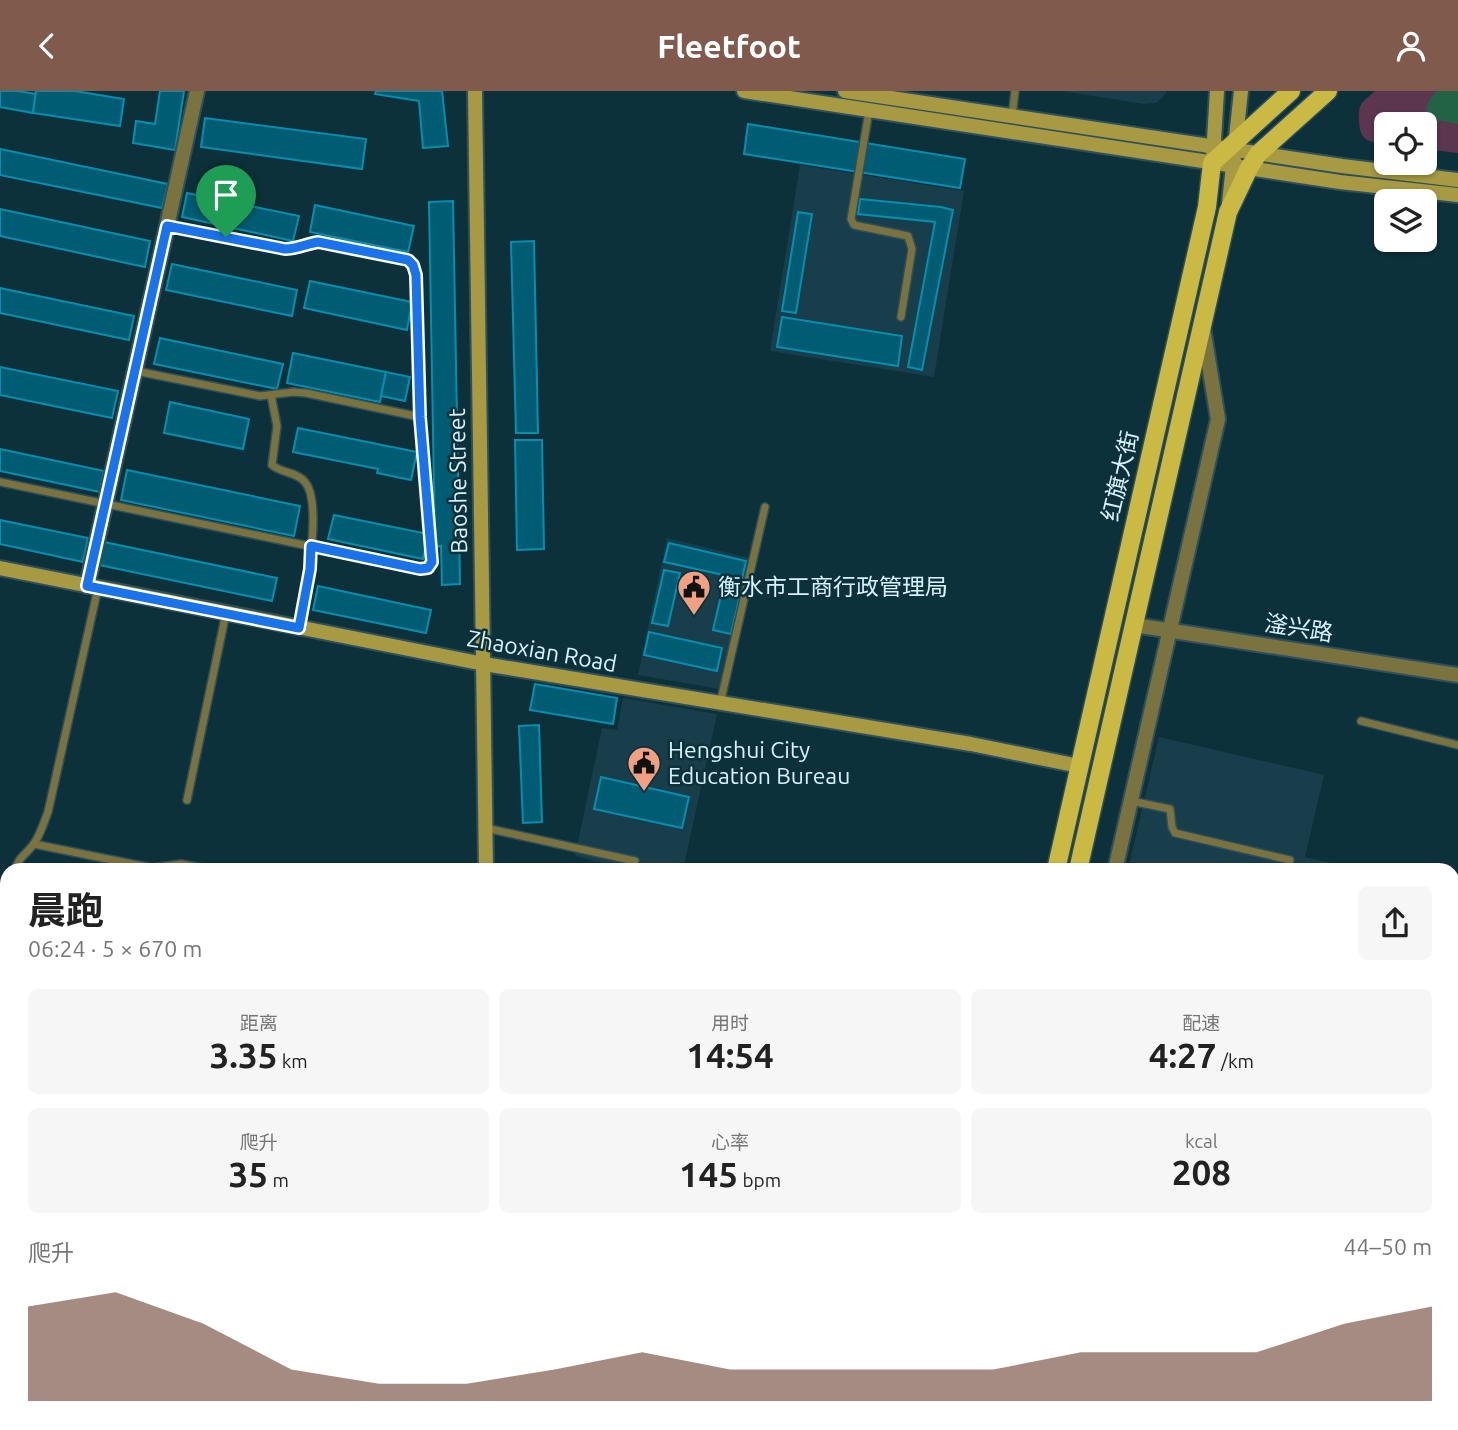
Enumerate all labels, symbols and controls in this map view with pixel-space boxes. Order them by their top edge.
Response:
icon: back [28,27,66,65]
icon: person [1392,27,1430,65]
text: Fleetfoot [657,28,801,64]
map controls [1374,112,1437,252]
button: locate [1374,112,1437,175]
pin [196,165,256,237]
icon: arrive [207,176,245,214]
button: layers [1374,189,1437,252]
street label: Baoshe Street [444,408,471,554]
street label: 红旗大街 [1097,428,1142,524]
public building icon: 衡水市工商行政管理局 [675,568,713,617]
place label: 衡水市工商行政管理局 [718,574,948,599]
street label: 滏兴路 [1263,610,1335,645]
street label: Zhaoxian Road [465,625,619,676]
place label: Hengshui City Education Bureau [668,737,850,788]
public building icon: Hengshui City Education Bureau [625,744,663,793]
button: share [1358,886,1432,960]
text: 晨跑 [28,889,104,931]
text: 06:24 · 5 × 670 m [28,936,202,961]
text: 距离 [240,1012,278,1034]
text: 用时 [711,1012,749,1034]
text: 配速 [1182,1012,1220,1034]
text: 3.35 [210,1035,277,1075]
text: 14:54 [686,1035,774,1075]
text: 4:27 [1149,1035,1217,1075]
text: km [277,1050,308,1072]
text: /km [1217,1050,1254,1072]
text: kcal [1185,1130,1218,1152]
text: 爬升 [240,1131,278,1153]
text: 心率 [711,1131,749,1153]
text: 208 [1172,1152,1231,1192]
text: 35 [229,1154,268,1194]
text: 145 [679,1154,738,1194]
text: m [268,1169,289,1191]
text: bpm [738,1169,781,1191]
text: 44–50 m [1344,1234,1432,1259]
text: 爬升 [28,1240,74,1265]

